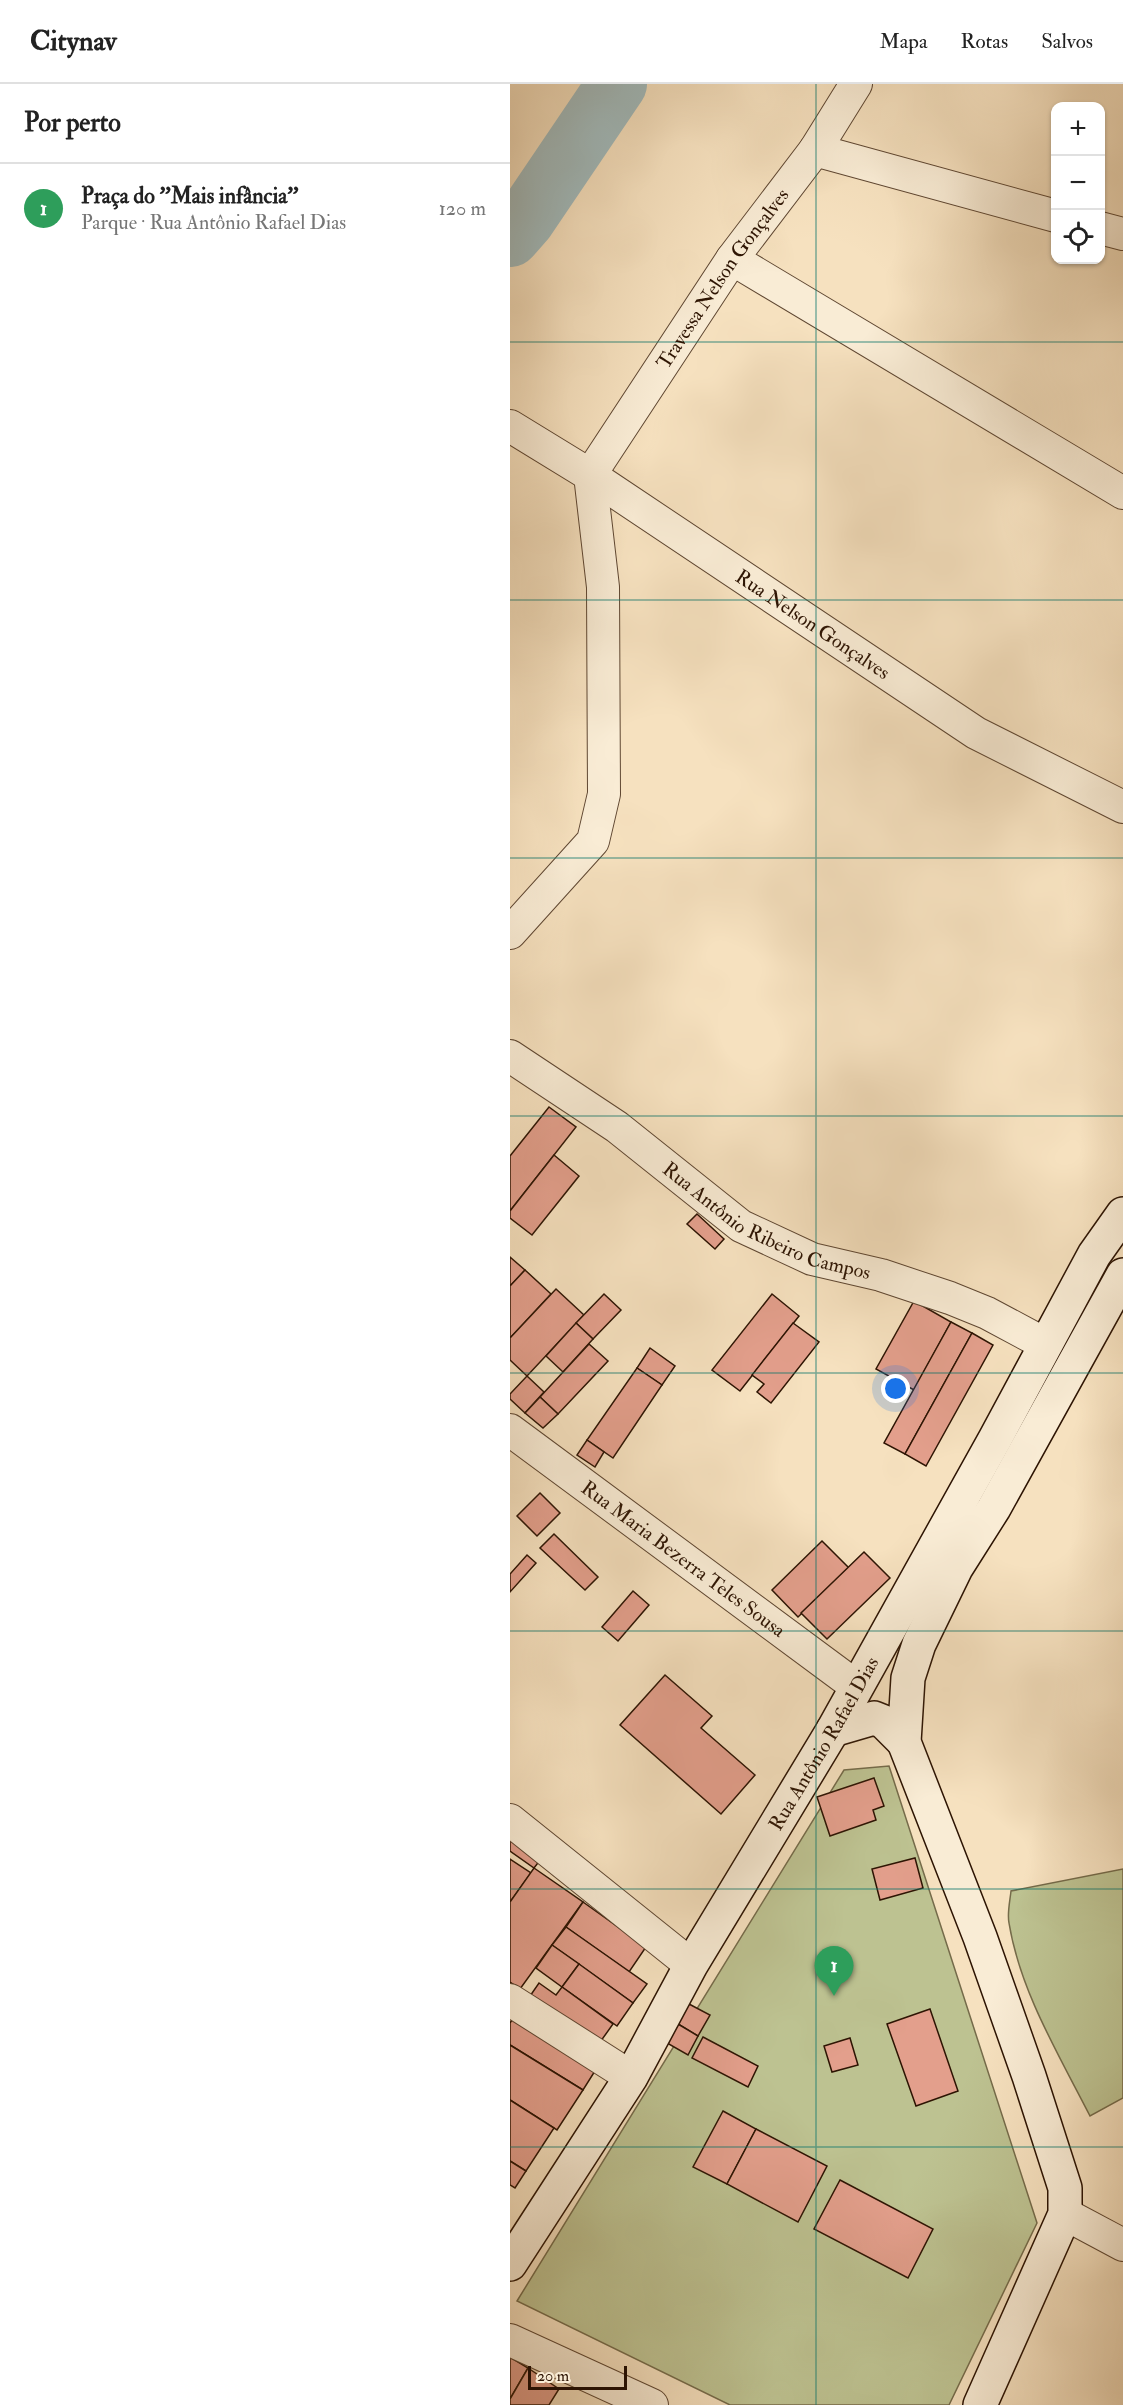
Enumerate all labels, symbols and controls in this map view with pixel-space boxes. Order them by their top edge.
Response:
text: Citynav [30,24,117,59]
text: Mapa [880,28,928,55]
text: Rotas [961,28,1008,55]
text: Salvos [1041,28,1093,55]
map controls [1051,102,1105,264]
button: + [1051,102,1105,156]
text: Por perto [24,107,121,139]
button: − [1051,156,1105,210]
text: Praça do ''Mais infância'' [81,182,298,210]
street label: Travessa Nelson Gonçalves [651,183,795,374]
text: 1 [40,196,47,221]
text: 120 m [439,196,486,221]
text: Parque · Rua Antônio Rafael Dias [81,210,346,235]
button: locate [1051,210,1105,264]
street label: Rua Nelson Gonçalves [731,564,895,685]
street label: Rua Antônio Ribeiro Campos [658,1157,873,1285]
your location [881,1374,910,1403]
street label: Rua Maria Bezerra Teles Sousa [576,1475,791,1643]
street label: Rua Antônio Rafael Dias [763,1652,884,1835]
pin: 1 [814,1946,854,1996]
scale bar [528,2363,627,2390]
text: 20 m [537,2366,569,2386]

